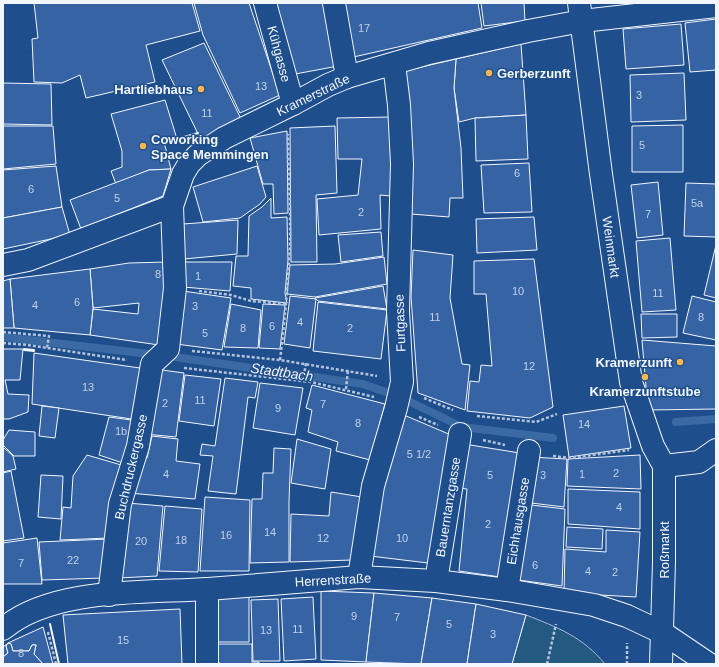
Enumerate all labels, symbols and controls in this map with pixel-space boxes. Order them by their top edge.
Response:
house number: 17 [358,22,370,34]
street label: Kühgasse [264,24,294,84]
place label: Gerberzunft [497,66,571,81]
marker: Gerberzunft [484,68,494,78]
street label: Kramerstraße [274,71,352,119]
house number: 13 [255,80,267,92]
place label: Hartliebhaus [114,82,193,97]
marker: Hartliebhaus [196,84,206,94]
house number: 3 [636,89,642,101]
house number: 11 [201,107,213,119]
place label: Coworking Space Memmingen [151,132,269,162]
house number: 5 [639,139,645,151]
marker: Coworking Space Memmingen [138,141,148,151]
house number: 6 [514,167,520,179]
house number: 6 [28,183,34,195]
house number: 5 [114,192,120,204]
house number: 5a [691,197,704,209]
house number: 2 [358,206,364,218]
house number: 7 [645,208,651,220]
street label: Weinmarkt [599,215,623,279]
house number: 8 [155,268,161,280]
house number: 1 [195,270,201,282]
house number: 10 [512,285,524,297]
house number: 11 [652,287,664,299]
street label: Furtgasse [391,294,409,352]
house number: 6 [74,296,80,308]
house number: 4 [32,299,38,311]
house number: 3 [192,300,198,312]
house number: 11 [429,311,441,323]
house number: 8 [698,311,704,323]
house number: 4 [297,316,303,328]
house number: 6 [269,320,275,332]
house number: 8 [240,322,246,334]
house number: 2 [347,322,353,334]
house number: 5 [202,327,208,339]
place label: Kramerzunft [595,355,673,370]
marker: Kramerzunft [675,357,685,367]
water label: Stadtbach [250,360,315,384]
house number: 12 [523,360,535,372]
marker: Kramerzunftstube [640,372,650,382]
house number: 13 [82,381,94,393]
place label: Kramerzunftstube [589,384,701,399]
house number: 11 [194,394,206,406]
house number: 2 [162,397,168,409]
house number: 7 [320,398,326,410]
house number: 9 [275,402,281,414]
street label: Buchdruckergasse [112,413,150,521]
house number: 8 [355,417,361,429]
house number: 14 [578,418,590,430]
house number: 1b [115,425,127,437]
house number: 5 1/2 [407,448,431,460]
street label: Bauerntanzgasse [433,456,463,558]
house number: 2 [613,467,619,479]
house number: 4 [163,468,169,480]
house number: 1 [579,468,585,480]
house number: 5 [487,469,493,481]
house number: 3 [540,469,546,481]
street label: Eichhausgasse [504,476,532,566]
house number: 4 [616,501,622,513]
house number: 2 [485,518,491,530]
street label: Roßmarkt [657,521,672,579]
house number: 14 [264,526,276,538]
house number: 16 [220,529,232,541]
house number: 12 [317,532,329,544]
house number: 10 [396,532,408,544]
house number: 18 [175,534,187,546]
house number: 20 [135,535,147,547]
house number: 22 [67,554,79,566]
house number: 7 [18,557,24,569]
house number: 6 [532,559,538,571]
house number: 4 [585,565,591,577]
house number: 2 [612,566,618,578]
street label: Herrenstraße [294,571,372,589]
house number: 9 [351,610,357,622]
house number: 7 [394,611,400,623]
house number: 5 [446,618,452,630]
house number: 11 [292,623,304,635]
house number: 13 [260,624,272,636]
house number: 3 [490,628,496,640]
house number: 15 [117,634,129,646]
house number: 8 [18,647,24,659]

